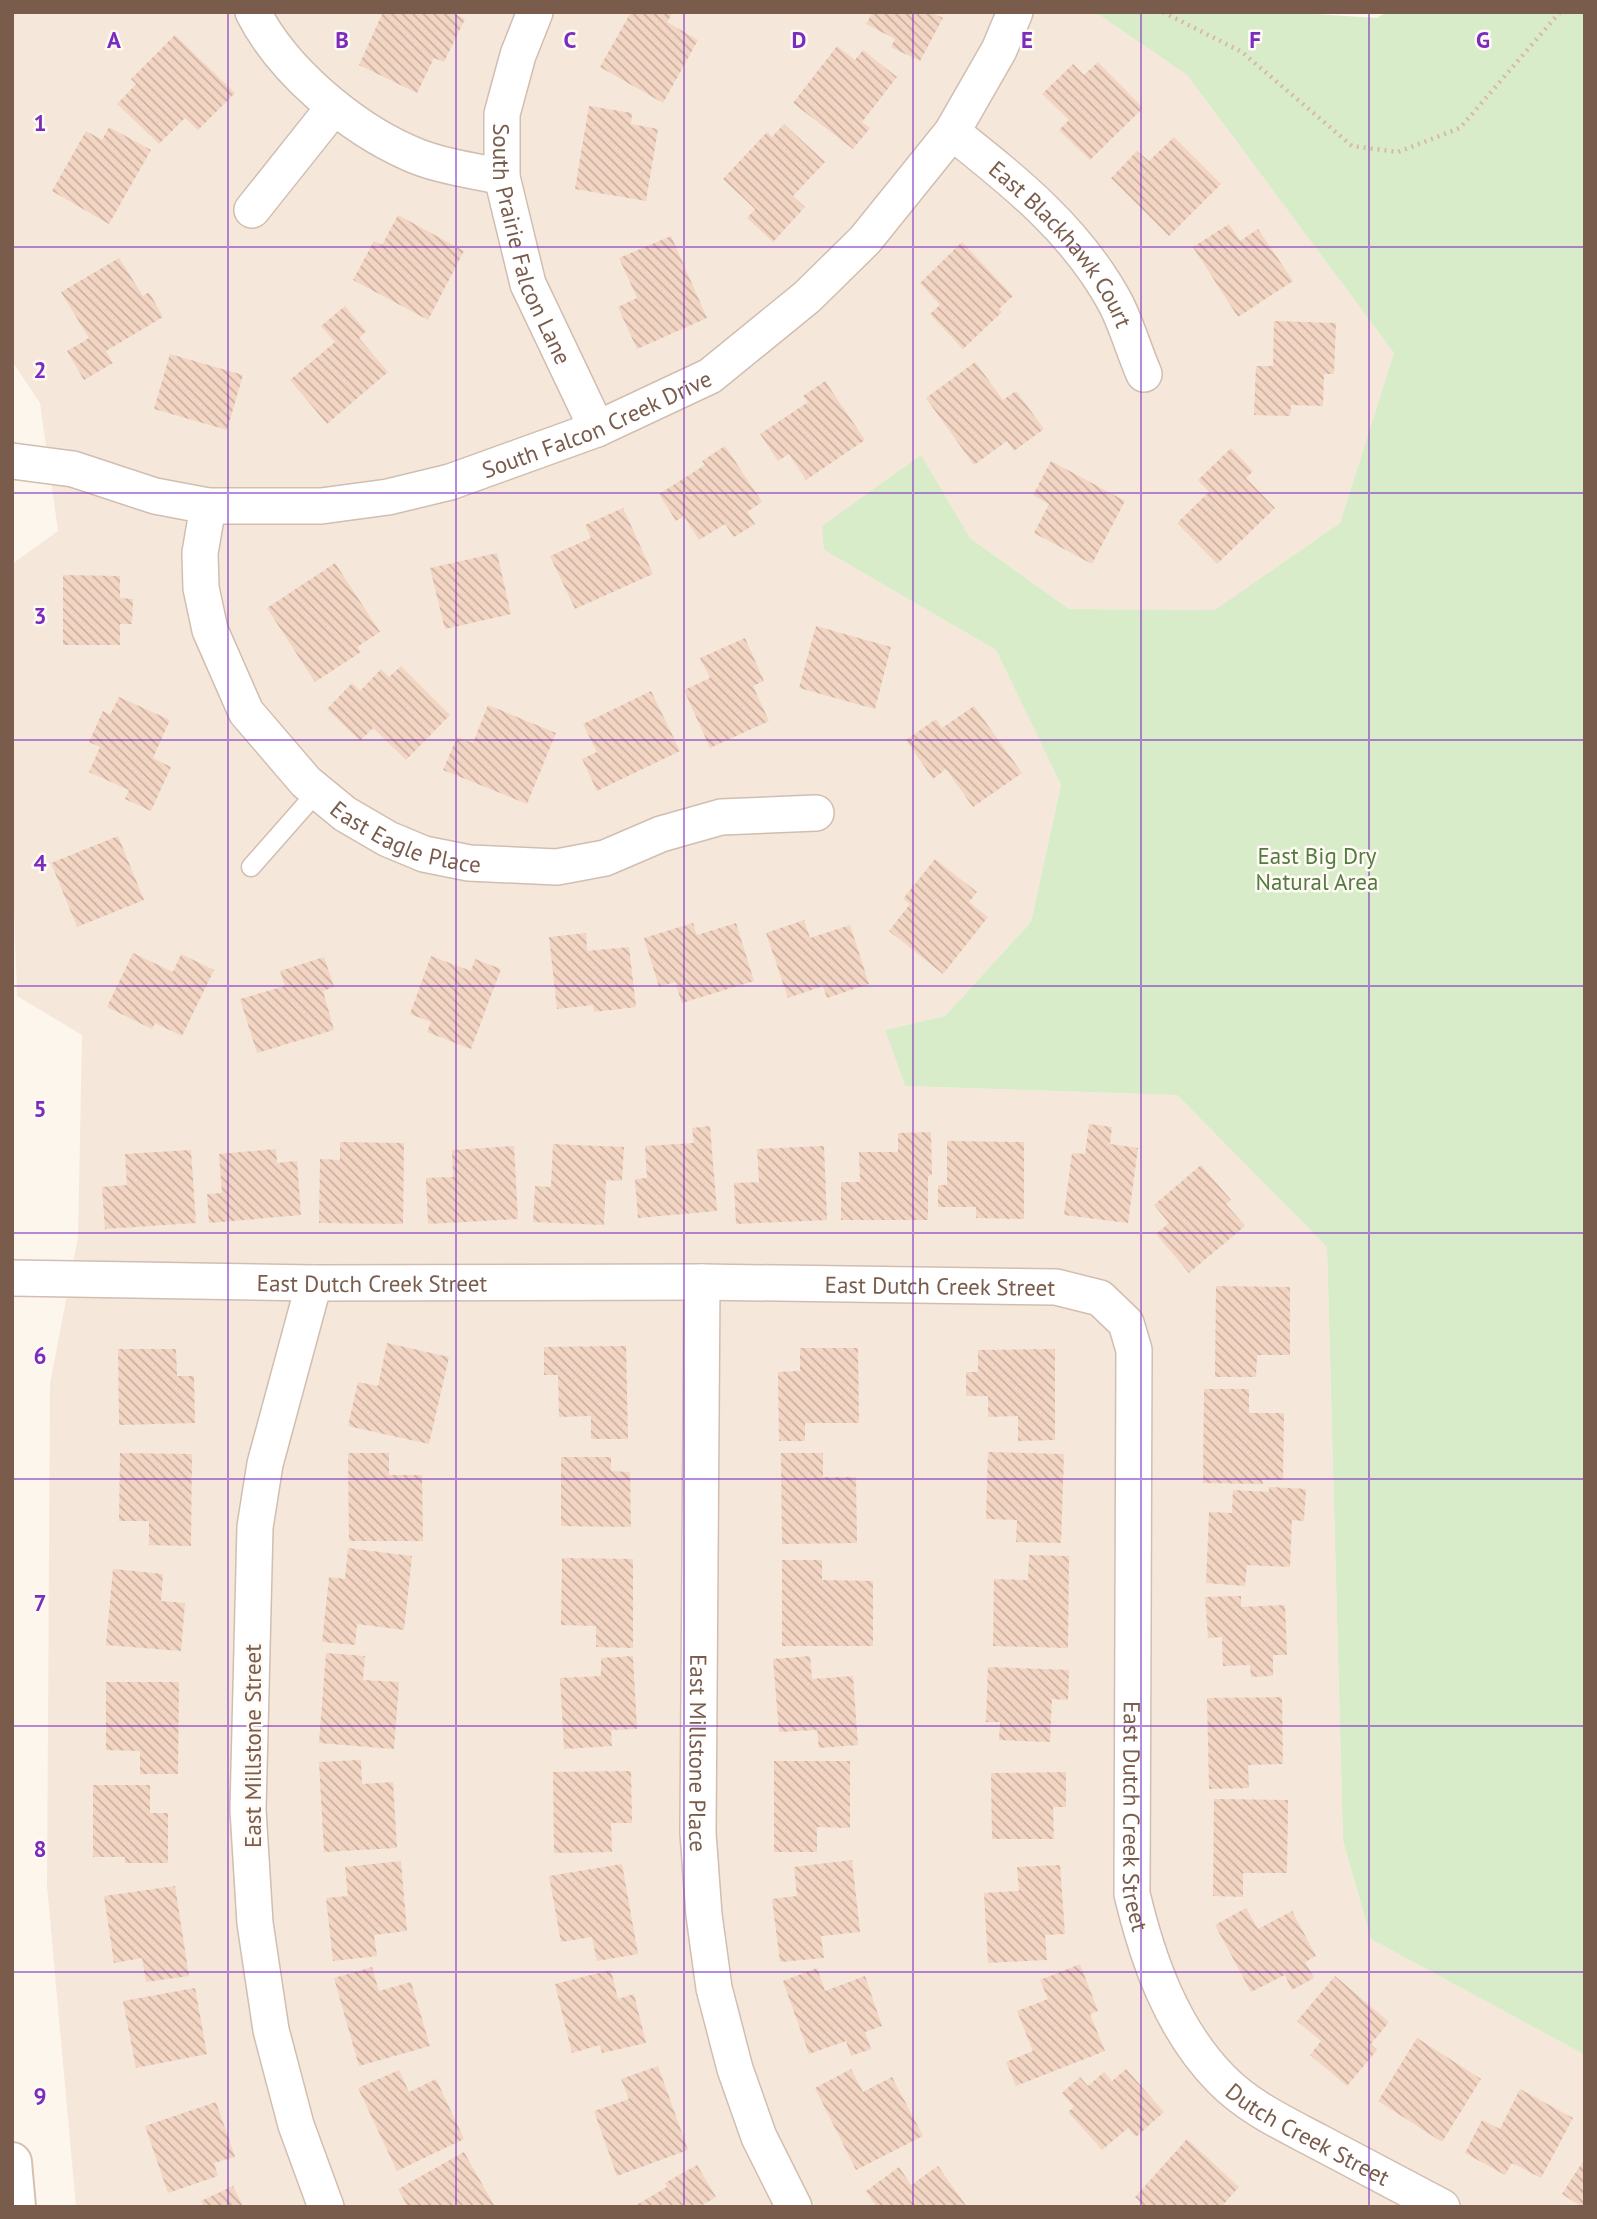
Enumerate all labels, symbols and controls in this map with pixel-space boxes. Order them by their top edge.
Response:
text: A [107,25,121,54]
text: B [335,25,349,54]
text: C [564,25,577,54]
text: D [792,25,806,54]
text: E [1021,25,1033,54]
text: F [1249,25,1261,54]
text: G [1476,25,1490,54]
text: 1 [33,108,47,137]
street label: South Prairie Falcon Lane [488,123,578,369]
street label: East Blackhawk Court [984,154,1139,332]
text: 2 [33,355,47,384]
street label: South Falcon Creek Drive [478,363,716,484]
text: 3 [33,601,47,630]
street label: East Eagle Place [325,794,481,878]
park label: East Big Dry Natural Area [1256,841,1378,896]
text: 4 [33,848,47,877]
text: 5 [33,1094,47,1123]
street label: East Dutch Creek Street [256,1268,487,1298]
street label: East Dutch Creek Street [824,1269,1056,1301]
text: 6 [33,1341,47,1370]
text: 7 [33,1588,47,1617]
street label: East Millstone Street [238,1644,267,1848]
street label: East Millstone Place [683,1654,714,1853]
street label: East Dutch Creek Street [1118,1701,1156,1935]
text: 8 [33,1834,47,1863]
street label: Dutch Creek Street [1220,2076,1395,2191]
text: 9 [33,2081,47,2110]

